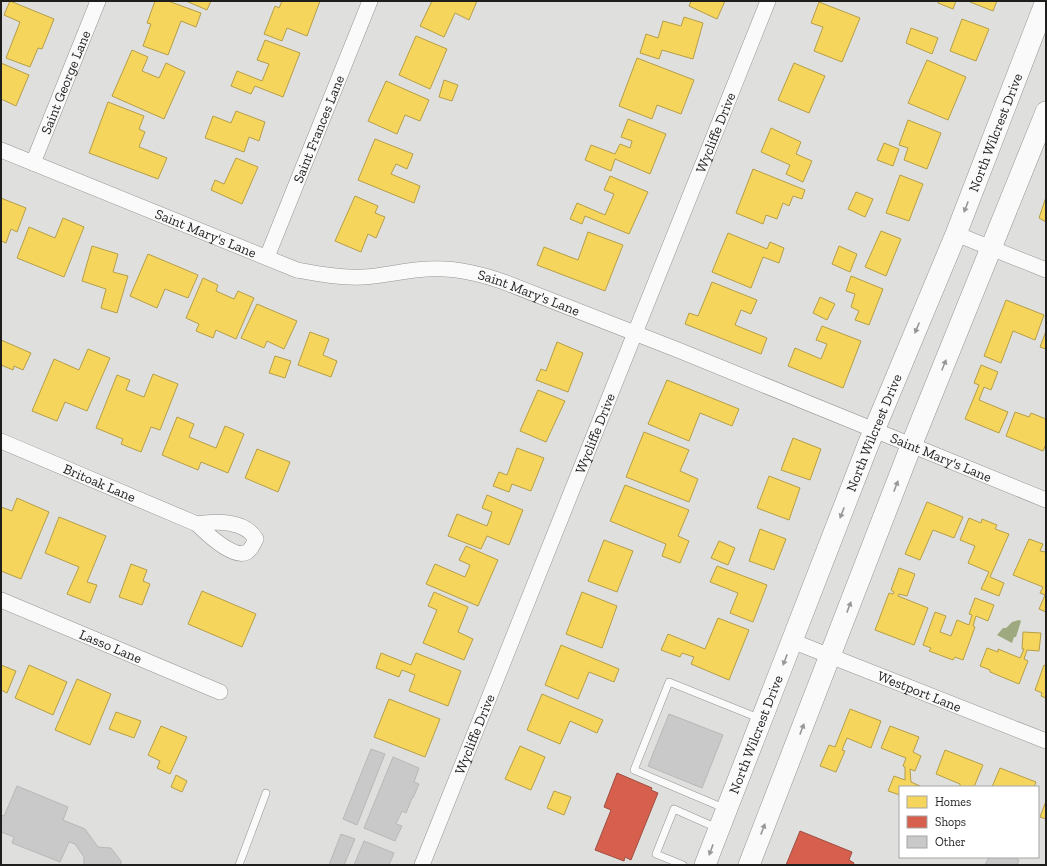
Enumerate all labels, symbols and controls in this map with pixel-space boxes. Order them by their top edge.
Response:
street label: Saint George Lane [37,27,94,137]
street label: North Wilcrest Drive [965,70,1026,194]
street label: Saint Frances Lane [289,72,348,185]
street label: Wycliffe Drive [692,90,739,175]
one-way arrow [963,202,969,214]
street label: Saint Mary's Lane [153,205,259,261]
street label: Saint Mary's Lane [476,266,583,319]
one-way arrow [914,322,920,333]
one-way arrow [941,359,947,371]
street label: North Wilcrest Drive [842,371,905,494]
street label: Wycliffe Drive [571,390,619,476]
street label: Saint Mary's Lane [888,429,995,486]
street label: Britoak Lane [61,460,139,506]
one-way arrow [894,480,900,492]
one-way arrow [838,507,844,519]
one-way arrow [847,601,853,613]
street label: Lasso Lane [77,625,145,667]
one-way arrow [781,655,787,667]
street label: Westport Lane [875,667,964,715]
street label: North Wilcrest Drive [725,672,786,796]
street label: Wycliffe Drive [451,691,498,777]
one-way arrow [800,722,806,734]
legend [899,786,1039,858]
text: Homes [935,795,971,809]
text: Shops [935,815,966,829]
one-way arrow [761,822,767,834]
text: Other [935,835,966,849]
one-way arrow [707,844,713,856]

